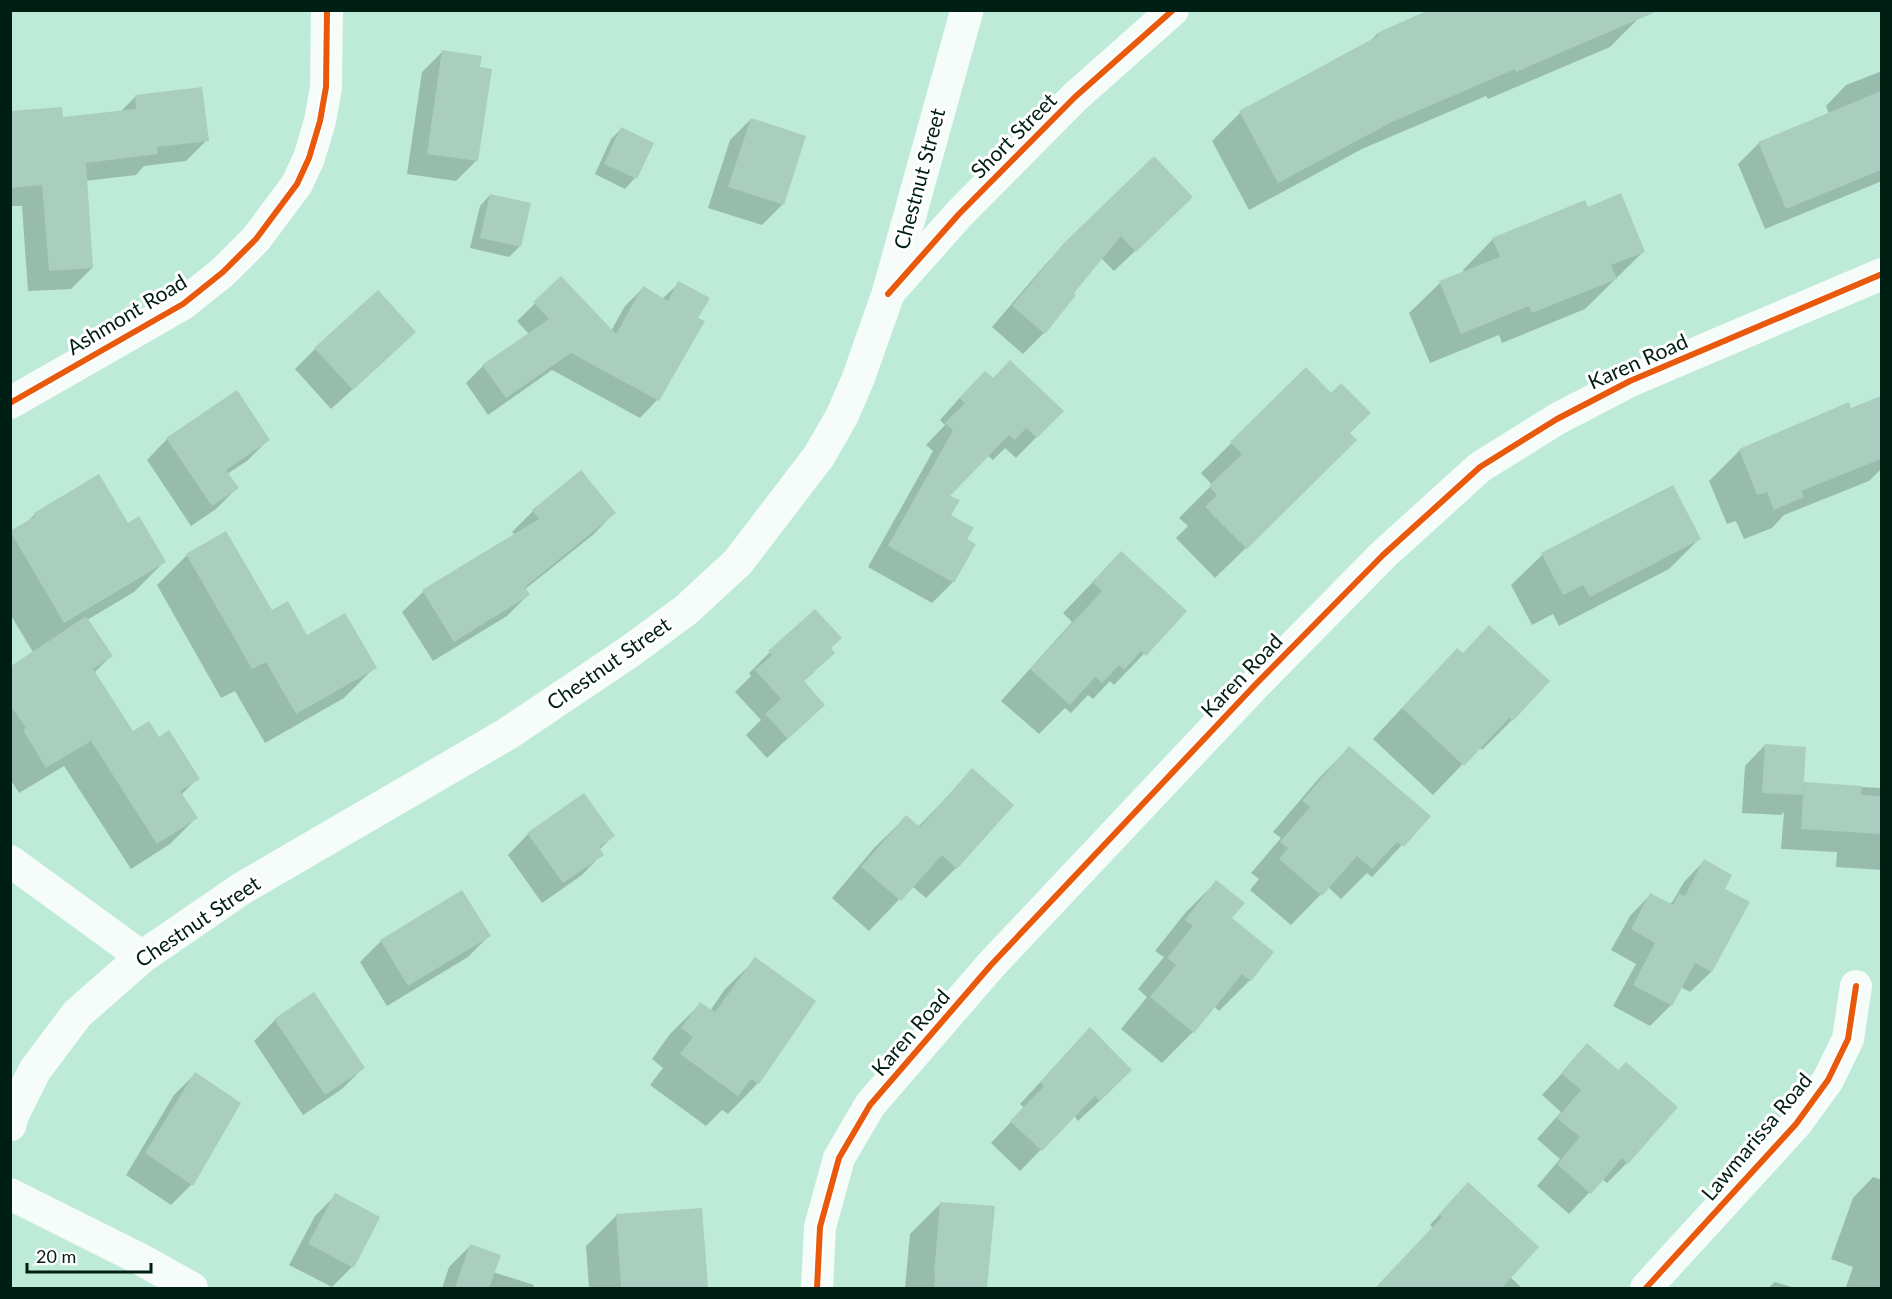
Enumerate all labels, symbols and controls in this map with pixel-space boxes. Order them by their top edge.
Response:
street label: Short Street [965,87,1061,183]
street label: Chestnut Street [888,105,950,252]
street label: Ashmont Road [62,268,191,359]
street label: Karen Road [1584,328,1691,394]
street label: Chestnut Street [542,611,675,715]
street label: Karen Road [1195,628,1287,722]
street label: Chestnut Street [130,870,265,972]
street label: Karen Road [866,984,954,1080]
street label: Lawmarissa Road [1695,1067,1816,1205]
scale bar [27,1236,152,1274]
text: 20 m [36,1245,76,1267]

